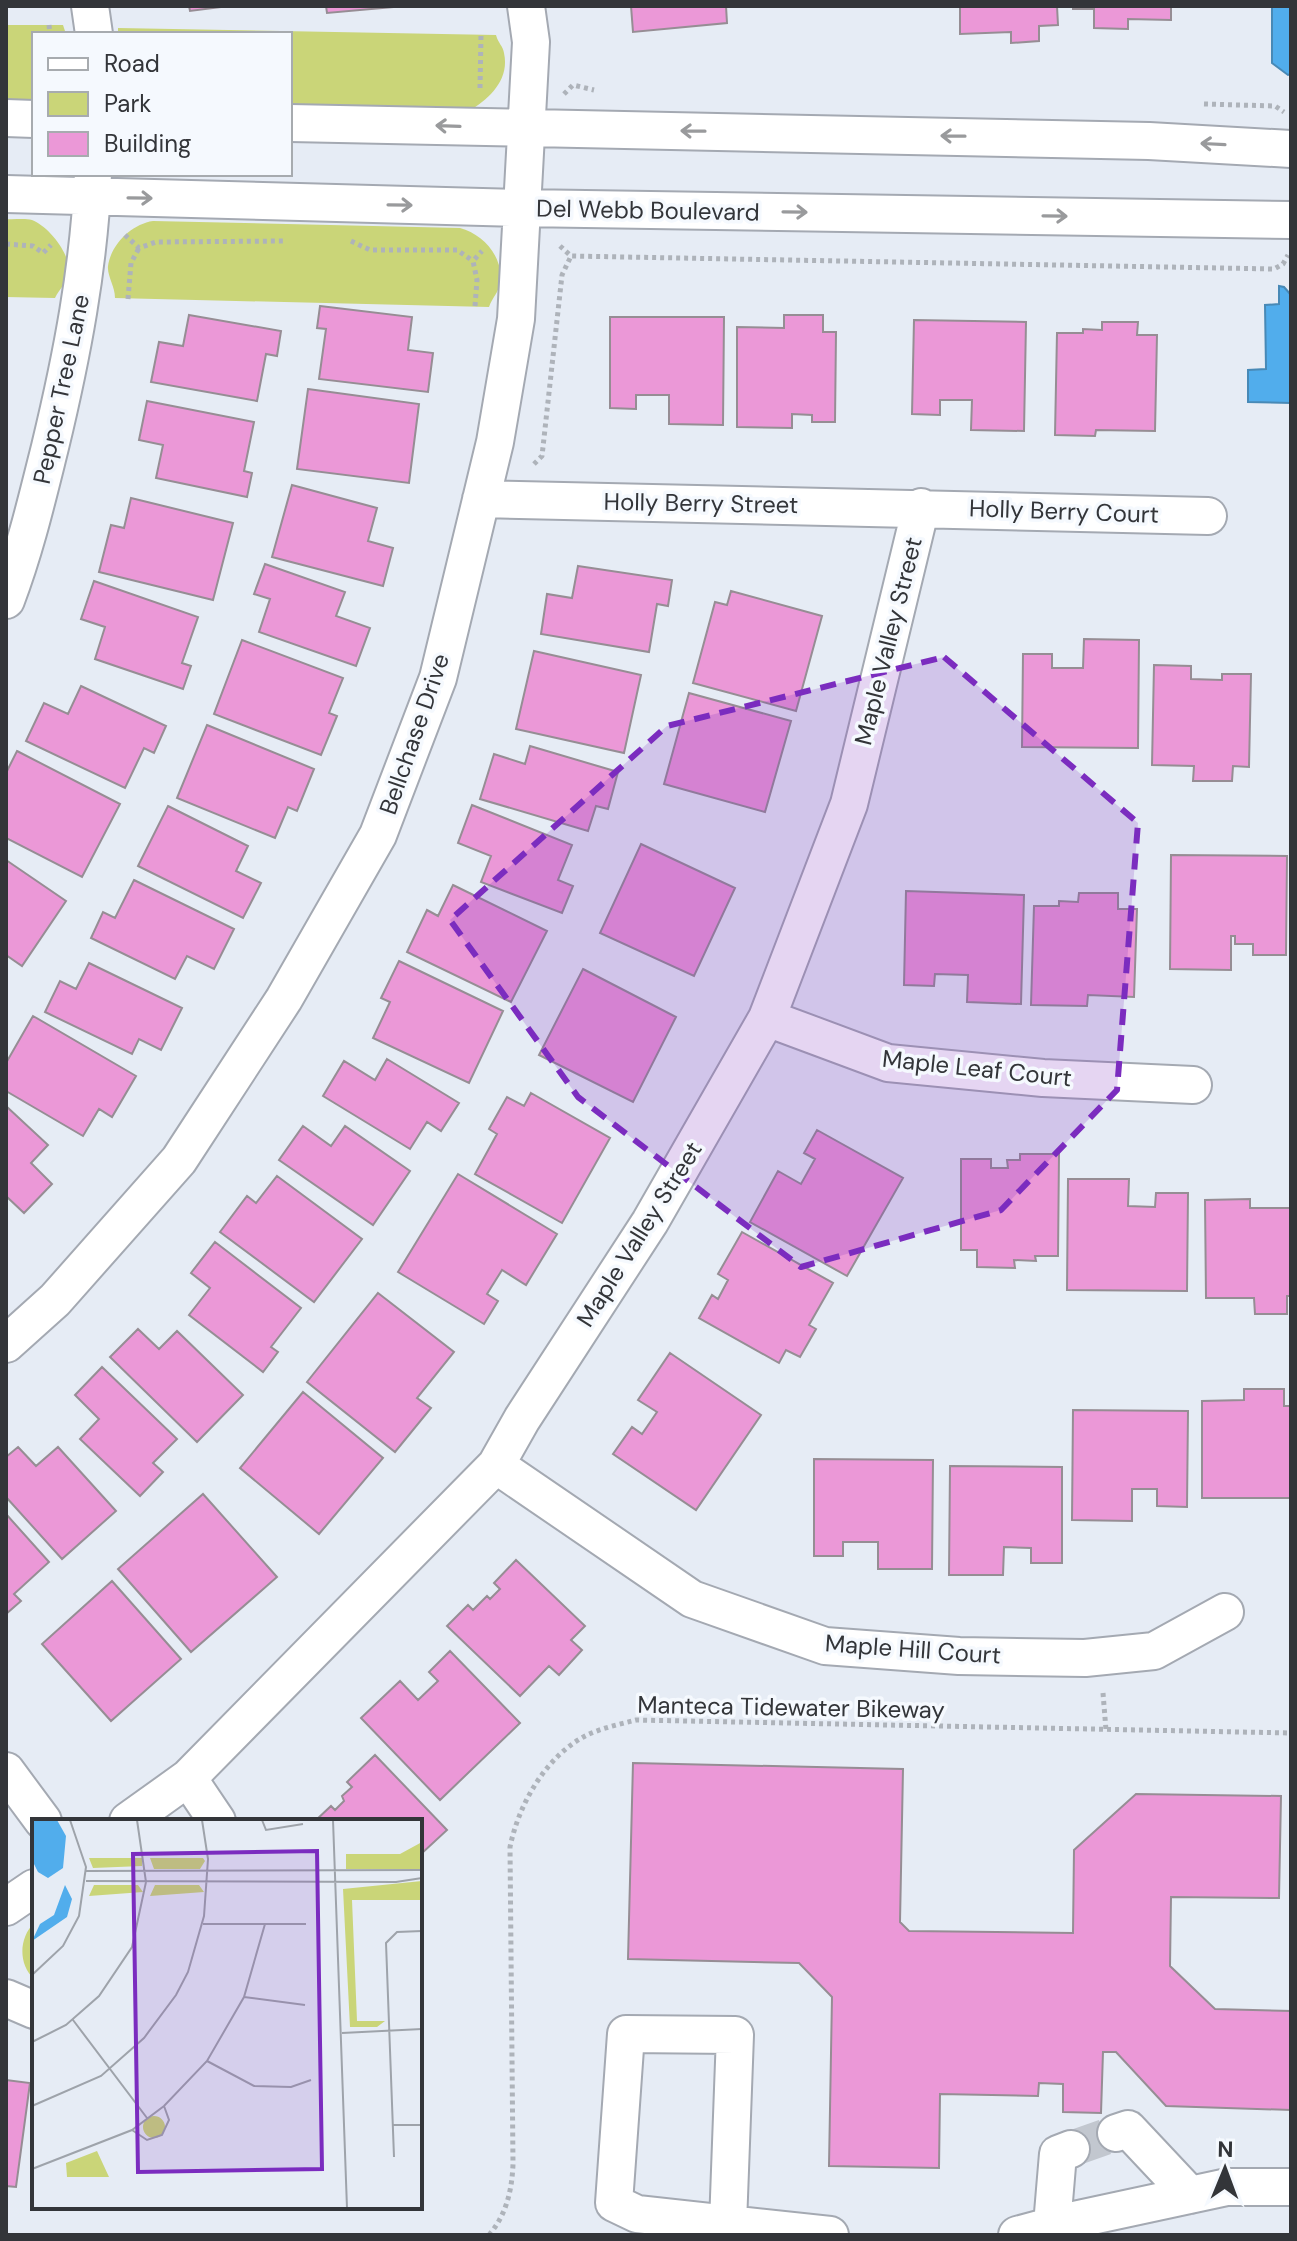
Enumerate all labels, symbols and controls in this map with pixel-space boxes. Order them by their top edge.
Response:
legend [32,32,292,176]
text: Road [104,48,160,79]
text: Park [104,88,151,119]
one-way arrow [435,119,462,134]
one-way arrow [680,123,707,139]
text: Building [104,128,191,159]
one-way arrow [940,129,967,144]
one-way arrow [1200,137,1227,152]
one-way arrow [126,190,153,206]
street label: Del Webb Boulevard [536,193,760,227]
one-way arrow [386,197,413,212]
one-way arrow [781,204,808,220]
one-way arrow [1041,208,1068,224]
street label: Pepper Tree Lane [26,291,96,487]
street label: Holly Berry Street [603,486,799,520]
street label: Holly Berry Court [968,492,1160,530]
street label: Maple Valley Street [847,534,929,748]
street label: Bellchase Drive [372,649,456,819]
street label: Maple Leaf Court [881,1043,1073,1093]
street label: Maple Valley Street [569,1135,709,1333]
street label: Maple Hill Court [824,1627,1002,1671]
street label: Manteca Tidewater Bikeway [637,1689,945,1725]
inset map [32,1819,422,2209]
north arrow [1185,2129,1265,2209]
text: N [1217,2135,1234,2164]

